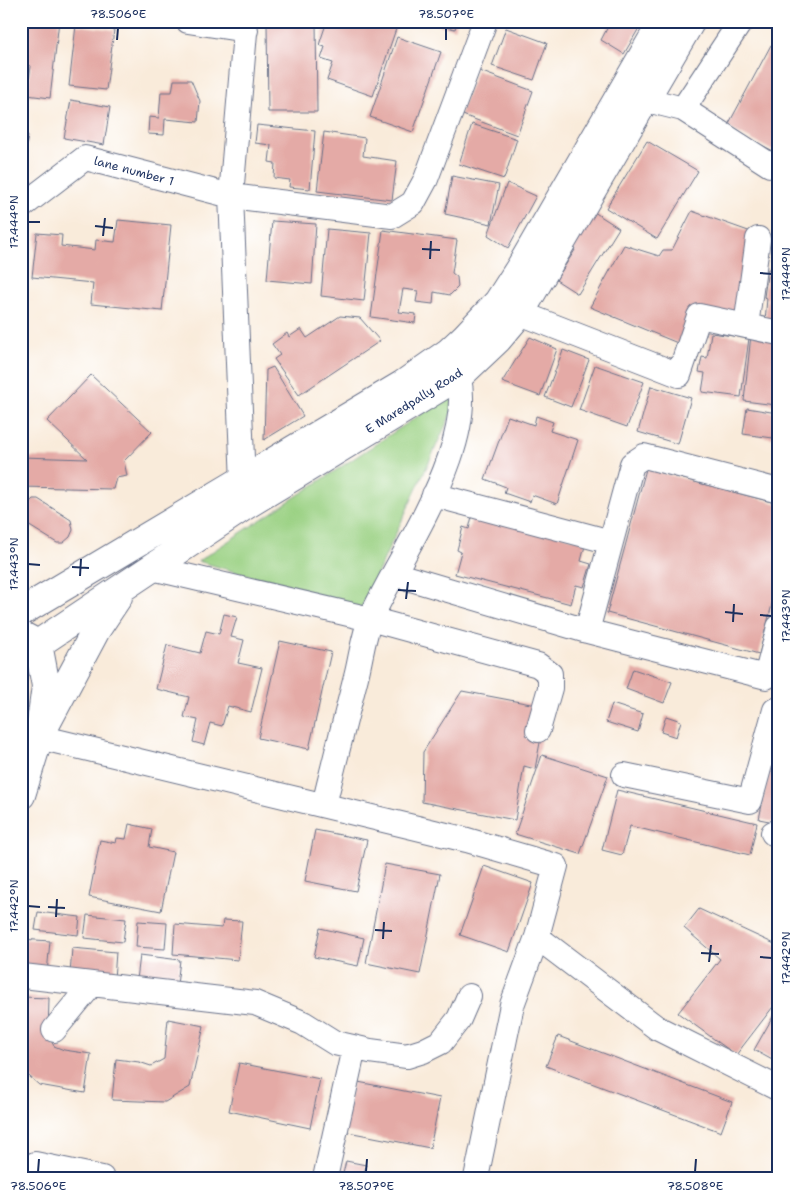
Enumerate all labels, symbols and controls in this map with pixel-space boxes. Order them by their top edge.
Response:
text: 78.506°E [90,6,146,22]
text: 78.507°E [418,6,474,22]
street label: lane number 1 [92,153,176,189]
text: 17.444°N [6,195,22,249]
text: 17.444°N [778,247,794,301]
street label: E Maredpally Road [362,364,466,437]
text: 17.443°N [6,537,22,591]
text: 17.443°N [778,589,794,643]
text: 17.442°N [6,879,22,933]
text: 17.442°N [778,931,794,985]
text: 78.506°E [10,1178,66,1194]
text: 78.507°E [338,1178,394,1194]
text: 78.508°E [667,1178,723,1194]

